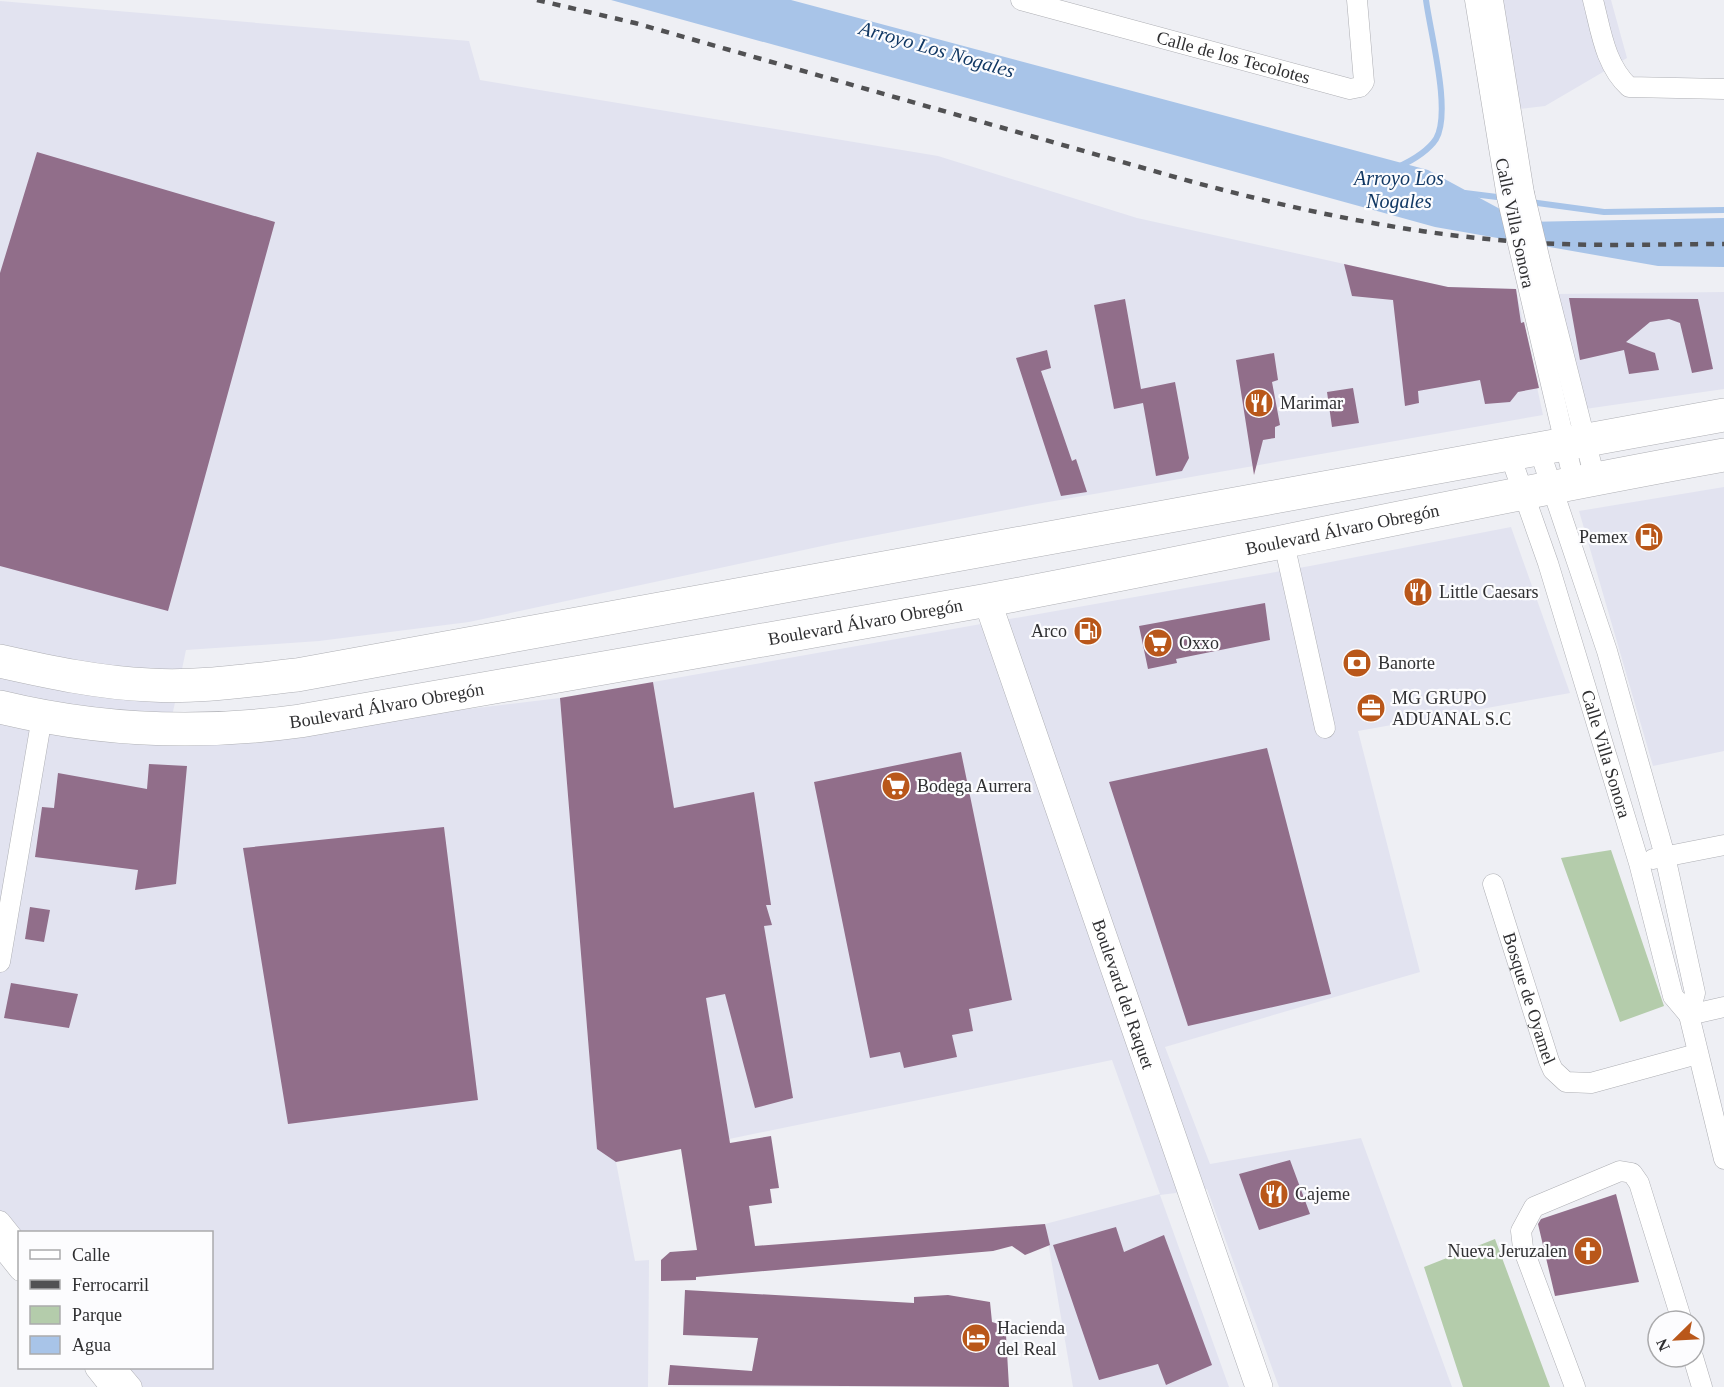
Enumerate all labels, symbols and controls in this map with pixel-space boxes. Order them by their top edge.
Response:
water label: Arroyo Los Nogales [855,16,1017,83]
street label: Calle de los Tecolotes [1154,27,1312,88]
street label: Calle Villa Sonora [1491,156,1539,290]
water label: Arroyo Los Nogales [1352,167,1444,213]
restaurant icon: Marimar [1243,387,1275,419]
place label: Marimar [1280,393,1343,413]
street label: Boulevard Álvaro Obregón [1244,500,1441,559]
fuel station icon: Pemex [1633,521,1665,553]
place label: Pemex [1579,527,1628,547]
restaurant icon: Little Caesars [1402,576,1434,608]
place label: Little Caesars [1439,582,1538,602]
street label: Boulevard Álvaro Obregón [767,595,964,649]
fuel station icon: Arco [1072,615,1104,647]
place label: Arco [1031,621,1067,641]
supermarket icon: Oxxo [1142,627,1174,659]
place label: Oxxo [1179,633,1219,653]
bank icon: Banorte [1341,647,1373,679]
place label: Banorte [1378,653,1435,673]
street label: Boulevard Álvaro Obregón [288,679,485,732]
place label: MG GRUPO ADUANAL S.C [1392,688,1511,729]
street label: Calle Villa Sonora [1577,688,1635,820]
office icon: MG GRUPO ADUANAL S.C [1355,692,1387,724]
supermarket icon: Bodega Aurrera [880,770,912,802]
place label: Bodega Aurrera [917,776,1031,796]
street label: Boulevard del Raquet [1088,917,1158,1072]
street label: Bosque de Oyamel [1499,930,1559,1068]
restaurant icon: Cajeme [1258,1178,1290,1210]
place label: Cajeme [1295,1184,1350,1204]
legend [18,1231,213,1369]
church icon: Nueva Jeruzalen [1572,1235,1604,1267]
place label: Nueva Jeruzalen [1448,1241,1567,1261]
text: Calle [72,1245,110,1265]
text: Ferrocarril [72,1275,149,1295]
text: Parque [72,1305,122,1325]
north arrow [1646,1309,1706,1369]
place label: Hacienda del Real [997,1318,1065,1359]
hotel icon: Hacienda del Real [960,1322,992,1354]
text: Agua [72,1335,111,1355]
text: N [1652,1336,1673,1354]

